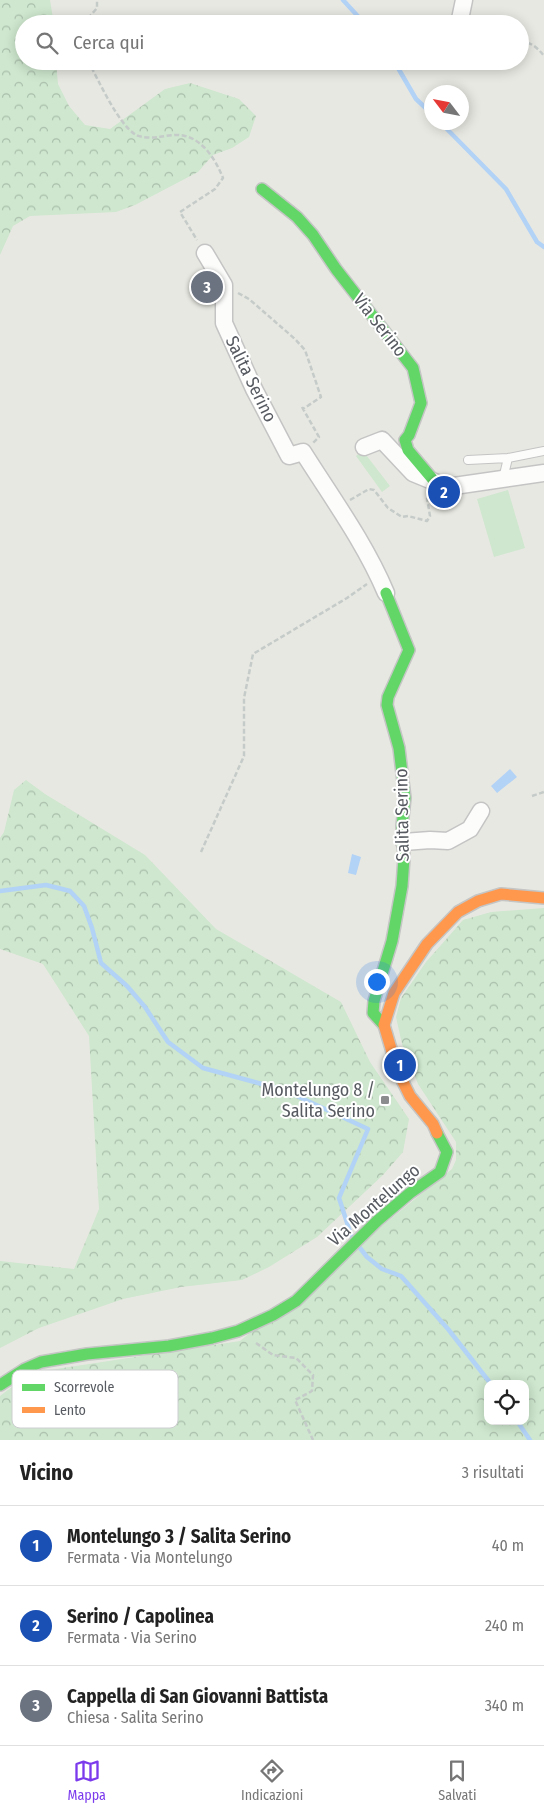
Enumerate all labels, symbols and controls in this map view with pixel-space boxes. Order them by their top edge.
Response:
search box [15,15,529,70]
icon: search [33,29,61,57]
text: Cerca qui [73,31,144,54]
north arrow [424,85,469,130]
pin: 3 [191,268,223,306]
street label: Via Serino [348,289,412,361]
street label: Salita Serino [221,332,281,426]
pin: 2 [428,473,460,511]
street label: Salita Serino [390,768,414,862]
your location [364,969,390,995]
pin: 1 [384,1046,416,1084]
place label: Montelungo 8 / Salita Serino [262,1079,375,1122]
marker: Montelungo 8 / Salita Serino [379,1094,391,1106]
street label: Via Montelungo [324,1159,424,1251]
legend [12,1370,178,1428]
text: Scorrevole [54,1379,114,1396]
map controls [484,1380,529,1425]
button: locate [484,1380,529,1425]
text: Lento [54,1402,86,1419]
text: Vicino [20,1460,73,1486]
text: 3 risultati [462,1463,524,1482]
text: Montelungo 3 / Salita Serino [67,1525,291,1548]
text: 1 [33,1536,39,1555]
text: 40 m [492,1536,524,1555]
text: Fermata · Via Montelungo [67,1548,233,1567]
text: Serino / Capolinea [67,1605,214,1628]
text: 2 [32,1616,40,1635]
text: 240 m [485,1616,524,1635]
text: Fermata · Via Serino [67,1628,197,1647]
text: Cappella di San Giovanni Battista [67,1685,328,1708]
text: 3 [32,1696,40,1715]
text: 340 m [485,1696,524,1715]
text: Chiesa · Salita Serino [67,1708,204,1727]
tab: Mappa [68,1757,106,1804]
tab: Indicazioni [241,1757,303,1804]
tab: Salvati [438,1757,476,1804]

